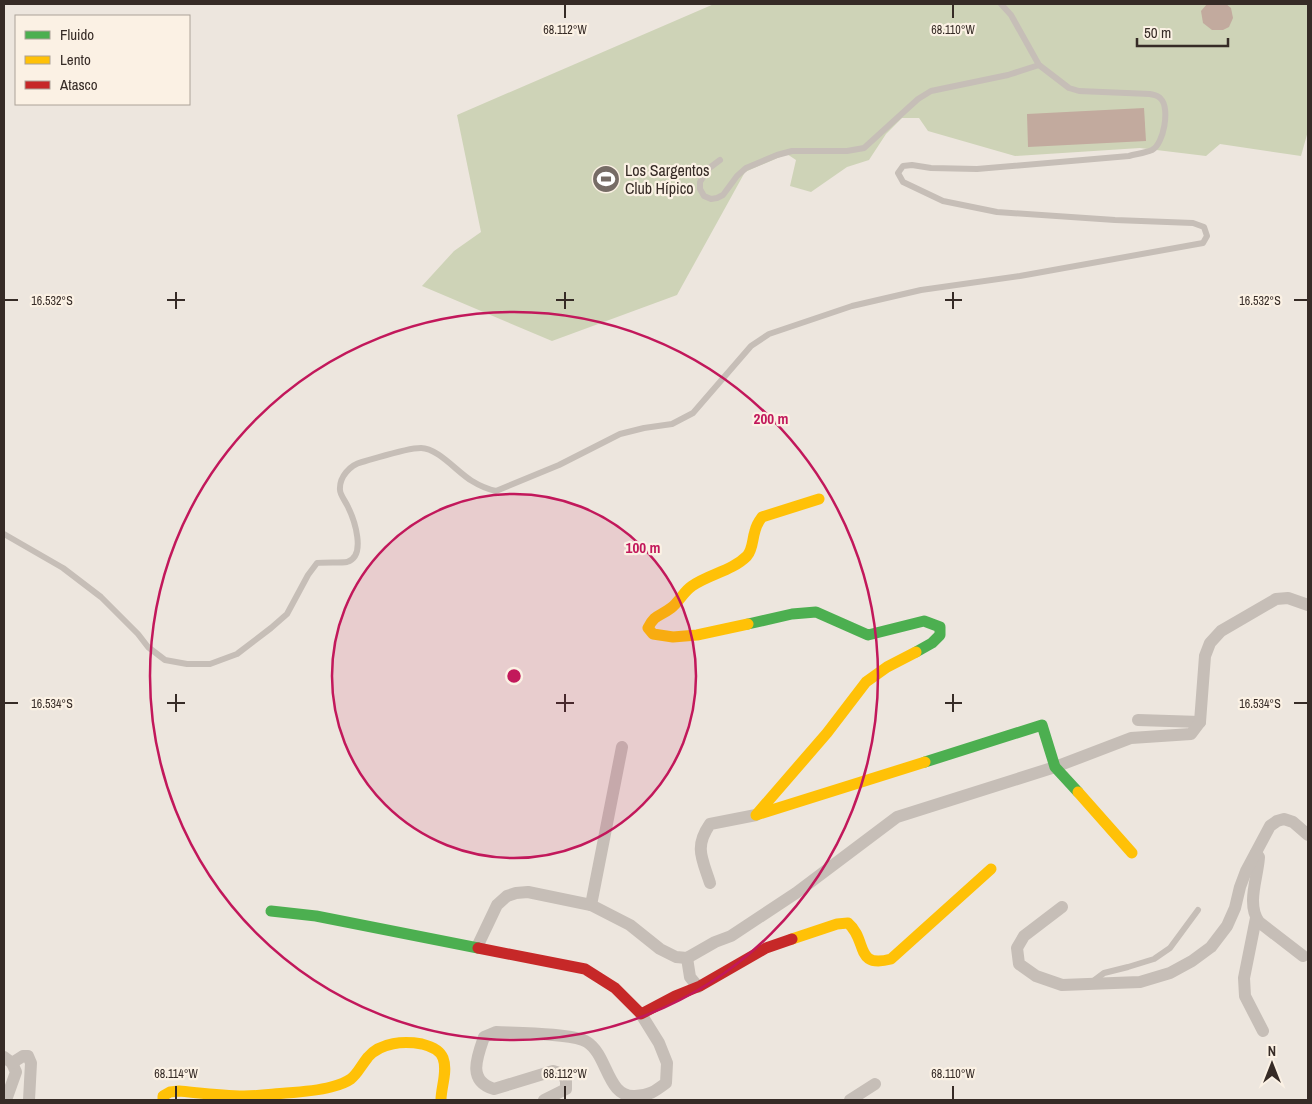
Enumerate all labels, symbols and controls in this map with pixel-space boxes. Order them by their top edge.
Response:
legend [15,15,190,105]
scale bar [1137,15,1228,47]
text: 68.112°W [543,22,587,38]
text: 68.110°W [931,22,975,38]
text: 50 m [1144,22,1171,43]
text: Fluido [60,24,94,45]
text: Lento [60,49,91,70]
text: Atasco [59,74,98,95]
place label: Los Sargentos Club Hípico [625,159,710,199]
sports icon: Los Sargentos Club Hípico [591,164,621,194]
text: 16.532°S [31,293,73,309]
text: 16.532°S [1239,293,1281,309]
text: 200 m [754,408,788,429]
text: 100 m [626,537,660,558]
centre of rings [505,667,523,685]
text: 16.534°S [31,696,73,712]
text: 16.534°S [1239,696,1281,712]
north arrow [1247,1039,1297,1089]
text: N [1268,1042,1276,1060]
text: 68.114°W [154,1066,198,1082]
text: 68.112°W [543,1066,587,1082]
text: 68.110°W [931,1066,975,1082]

